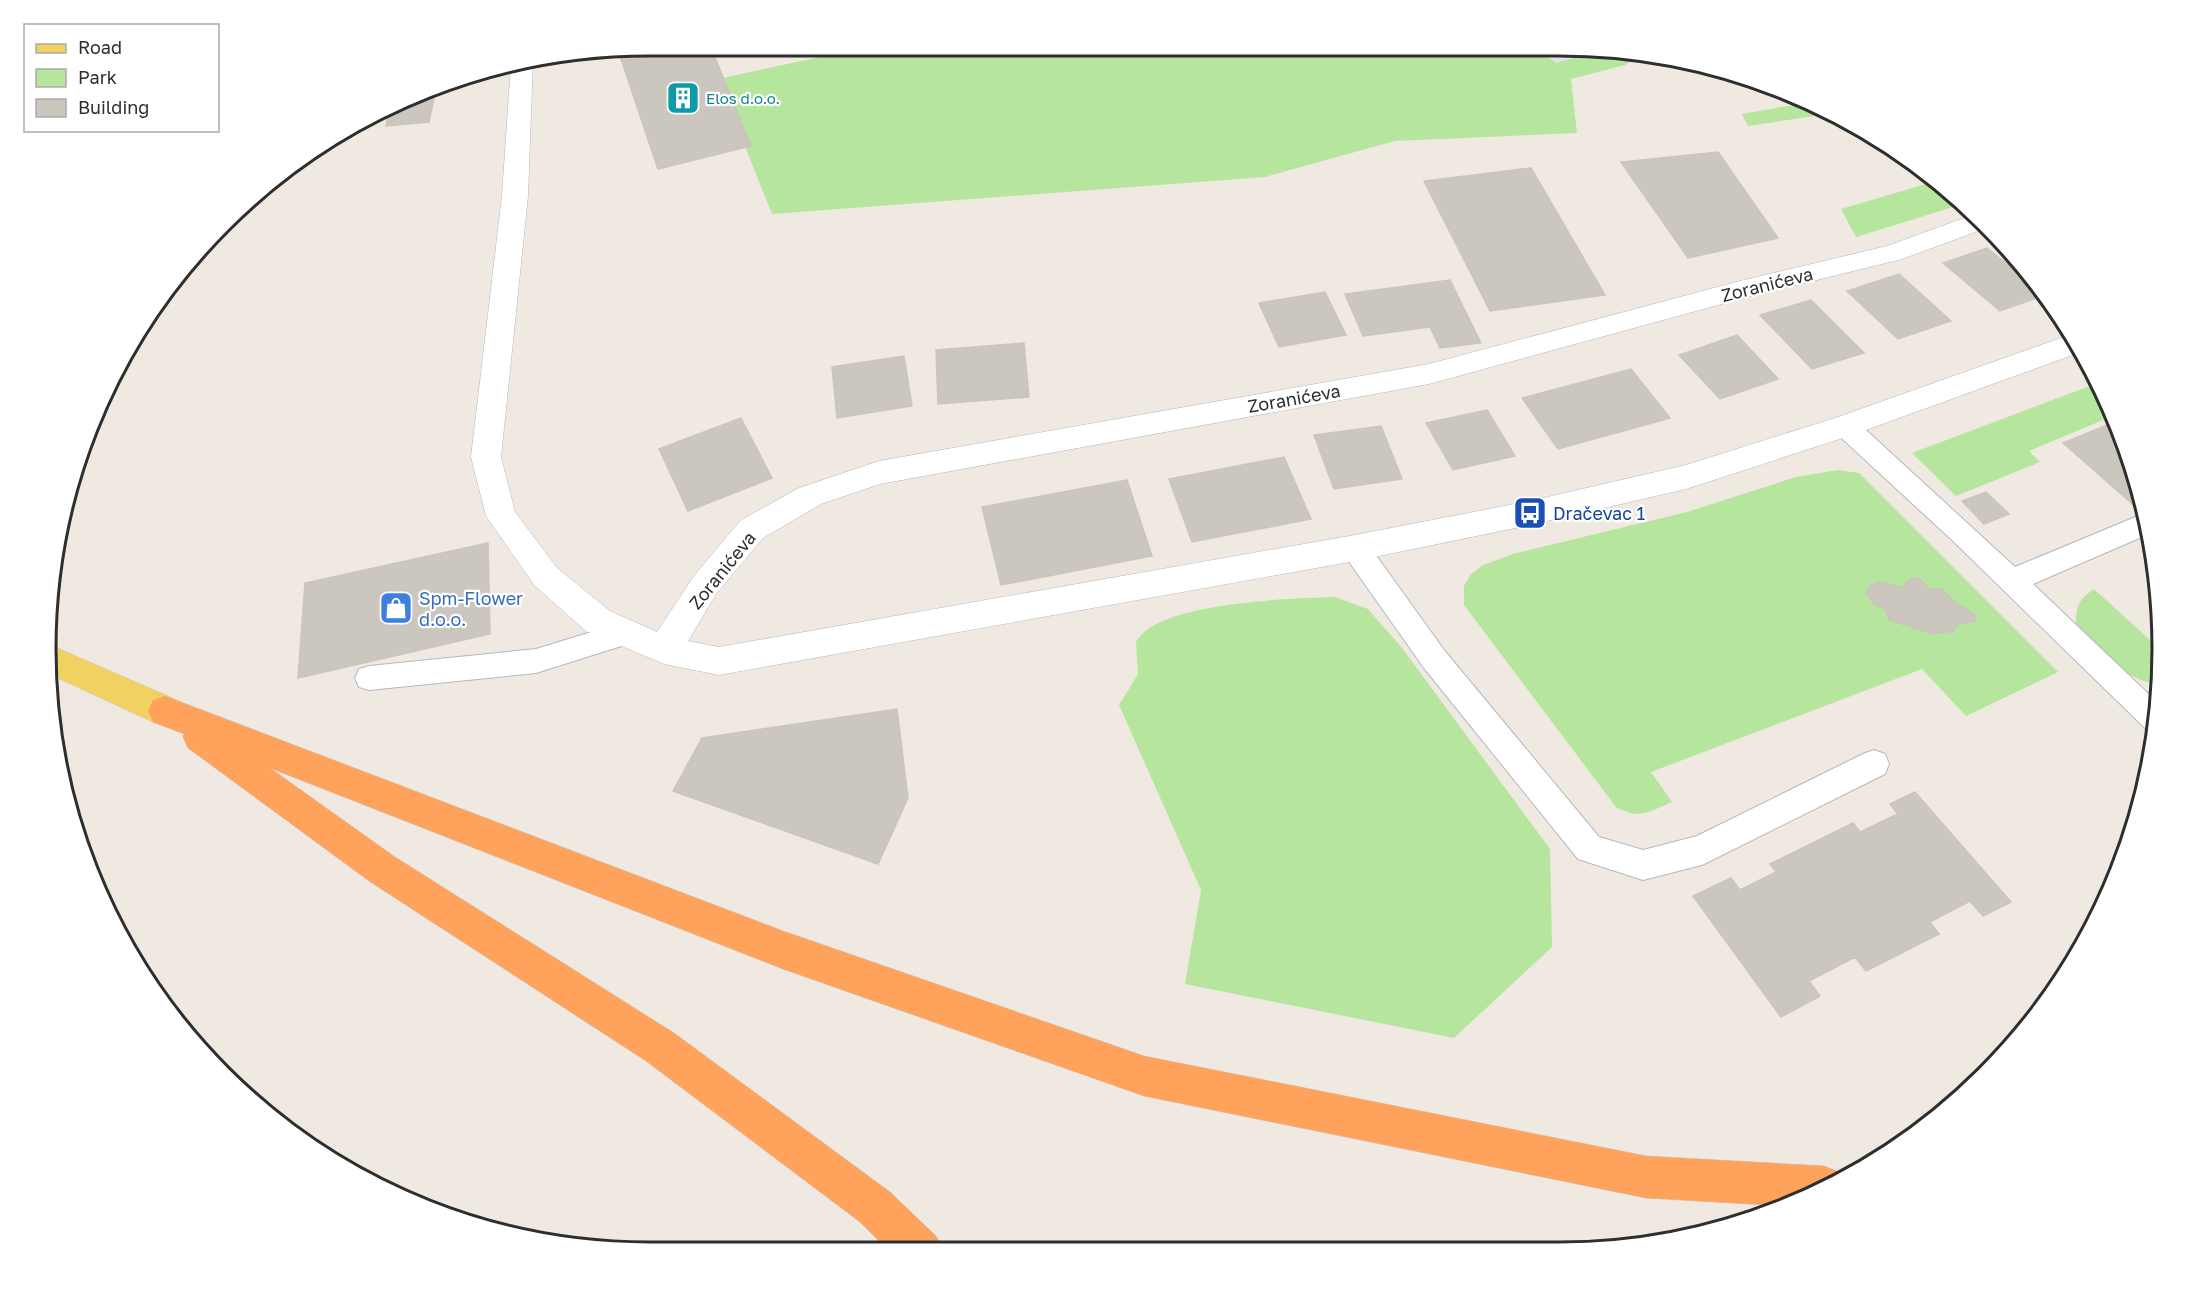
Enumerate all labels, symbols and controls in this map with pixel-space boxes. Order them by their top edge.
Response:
legend [24,24,219,132]
text: Road [78,36,122,58]
text: Park [78,66,117,88]
building icon: Elos d.o.o. [665,80,701,116]
place label: Elos d.o.o. [706,89,780,107]
text: Building [78,96,149,118]
street label: Zoranićeva [1719,262,1815,306]
street label: Zoranićeva [1246,379,1342,417]
bus stop icon: Dračevac 1 [1512,495,1548,531]
place label: Dračevac 1 [1553,502,1646,524]
street label: Zoranićeva [684,527,760,613]
place label: Spm-Flower d.o.o. [419,587,523,630]
shop icon: Spm-Flower d.o.o. [378,590,414,626]

